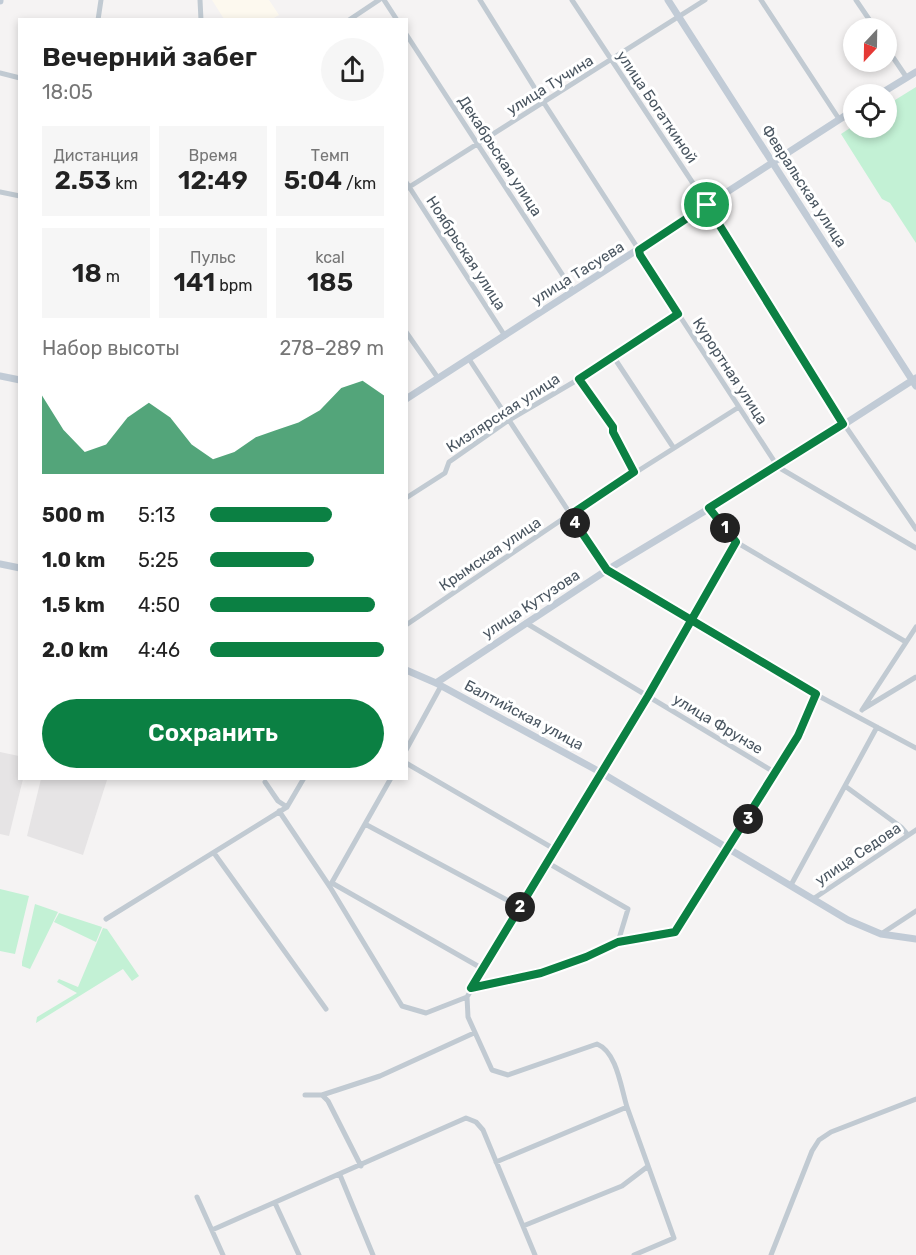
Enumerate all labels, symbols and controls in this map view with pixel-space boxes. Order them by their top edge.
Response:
north arrow [843,18,897,72]
map controls [843,18,897,138]
button: share [321,38,384,101]
text: Вечерний забег [42,41,257,73]
street label: улица Богаткиной [613,47,701,167]
street label: улица Тучина [503,51,597,119]
text: 18:05 [42,80,93,104]
button: locate [843,84,897,138]
street label: Декабрьская улица [454,92,546,220]
street label: Февральская улица [758,121,850,251]
text: Дистанция [53,146,139,165]
text: Время [189,146,237,165]
text: Темп [311,146,349,165]
text: 2.53 [54,165,111,196]
text: 12:49 [178,165,248,196]
text: 5:04 [284,165,342,196]
text: km [111,174,138,193]
text: /km [342,174,376,193]
pin [681,179,732,230]
icon: arrive [690,188,723,221]
street label: Ноябрьская улица [422,193,510,313]
street label: улица Тасуева [529,238,627,308]
text: Пульс [190,248,236,267]
text: kcal [315,248,345,267]
text: 18 [72,258,102,289]
text: m [102,267,120,286]
text: 141 [174,267,215,298]
text: 185 [307,267,353,298]
text: bpm [215,276,252,295]
street label: Курортная улица [689,314,771,428]
text: Набор высоты [42,336,180,360]
text: 278–289 m [280,336,384,360]
street label: Кизлярская улица [443,370,563,456]
text: 500 m [42,503,105,527]
text: 5:13 [138,503,176,527]
pin: 4 [560,508,590,538]
street label: Крымская улица [436,513,544,595]
text: 4 [570,513,580,532]
pin: 1 [710,513,740,543]
text: 1 [721,518,729,537]
text: 1.0 km [42,548,105,572]
text: 5:25 [138,548,179,572]
street label: улица Кутузова [479,566,583,642]
text: 1.5 km [42,593,105,617]
text: 4:50 [138,593,180,617]
text: 2.0 km [42,638,108,662]
text: 4:46 [138,638,180,662]
street label: Балтийская улица [461,676,587,754]
street label: улица Фрунзе [670,690,766,758]
button: Сохранить [42,699,384,768]
pin: 3 [733,804,763,834]
text: 3 [743,809,753,828]
street label: улица Седова [812,819,904,889]
pin: 2 [505,892,535,922]
text: 2 [515,897,525,916]

